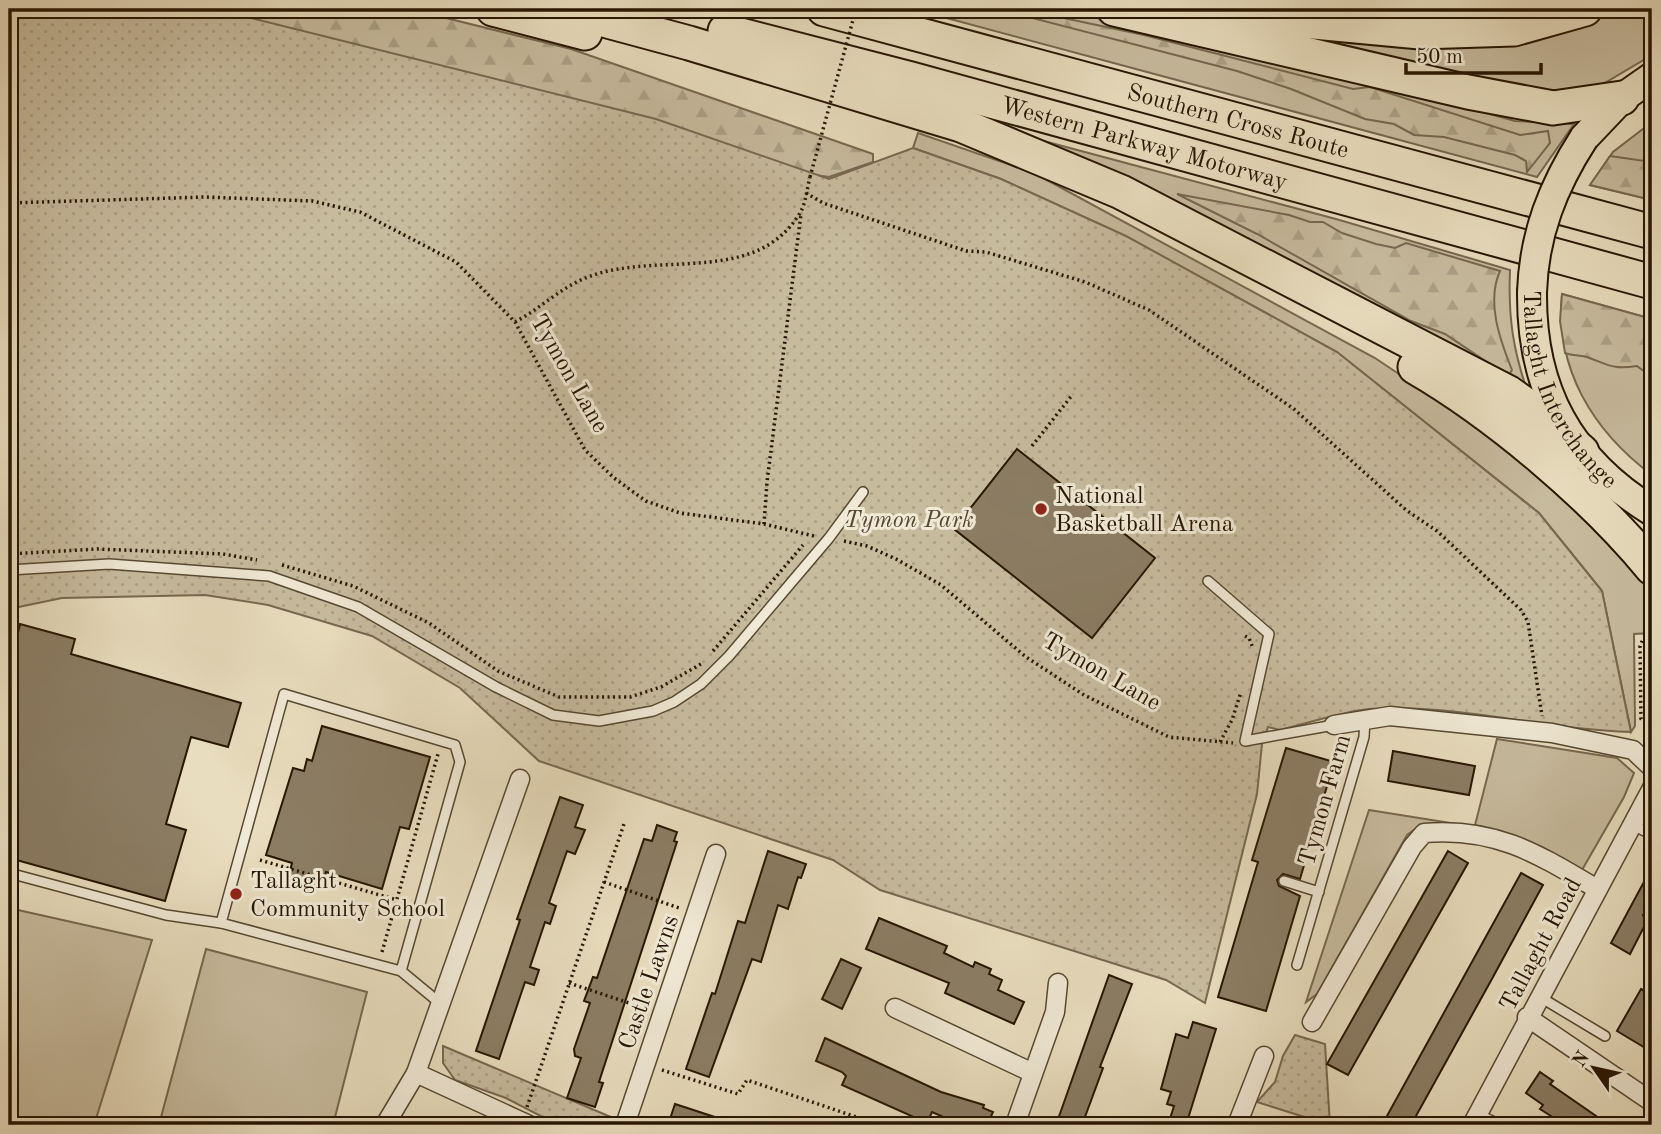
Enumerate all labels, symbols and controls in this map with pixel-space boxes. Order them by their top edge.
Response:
scale bar [1406,32,1540,76]
text: 50 m [1416,47,1463,68]
street label: Southern Cross Route [1124,81,1351,164]
street label: Western Parkway Motorway [998,94,1290,196]
street label: Tallaght Interchange [1518,290,1621,494]
street label: Tymon Lane [525,311,612,437]
place label: National Basketball Arena [1055,485,1234,537]
marker: National Basketball Arena [1033,501,1049,517]
park label: Tymon Park [844,509,974,533]
street label: Tymon Lane [1038,629,1164,716]
street label: Tymon Farm [1296,732,1356,869]
place label: Tallaght Community School [250,870,445,922]
street label: Tallaght Road [1497,874,1587,1016]
marker: Tallaght Community School [228,886,244,902]
street label: Castle Lawns [616,912,684,1053]
north arrow [1560,1032,1630,1102]
text: N [1570,1048,1594,1071]

